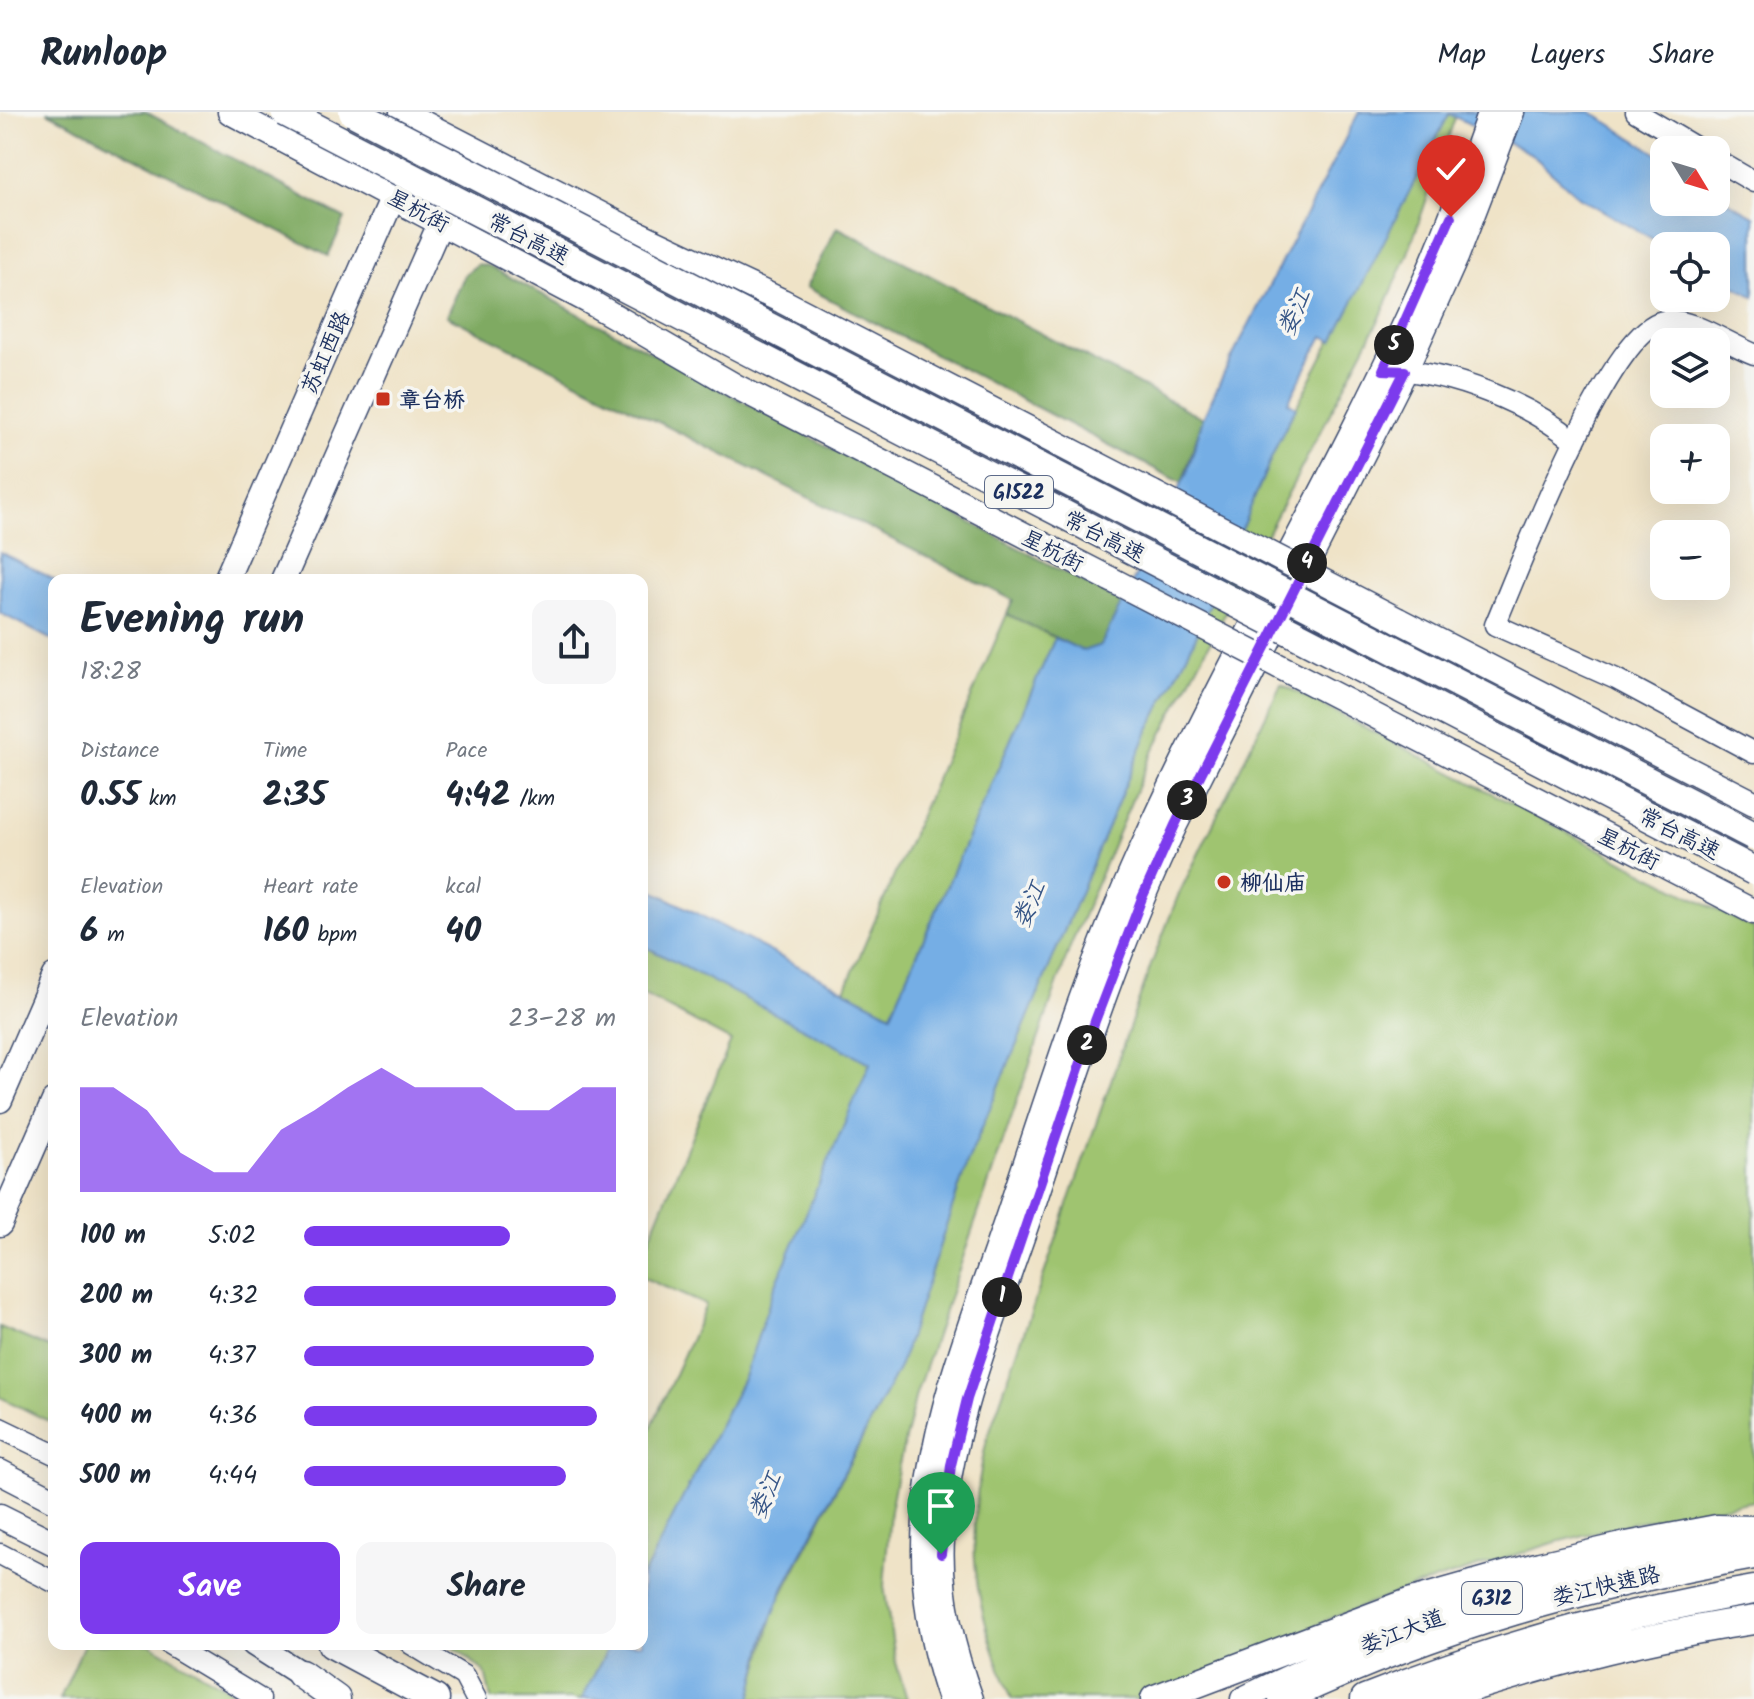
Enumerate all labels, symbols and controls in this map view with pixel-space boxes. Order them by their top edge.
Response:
text: Runloop [40,25,168,85]
text: Map [1437,33,1486,78]
text: Layers [1530,33,1605,78]
text: Share [1649,33,1714,78]
pin [1417,135,1485,217]
north arrow [1650,136,1730,216]
map controls [1650,136,1730,600]
icon: check [1429,147,1473,191]
street label: 星杭街 [380,181,455,243]
street label: 常台高速 [481,205,575,276]
button: locate [1650,232,1730,312]
water label: 娄江 [1268,282,1323,342]
street label: 苏虹西路 [293,306,361,400]
pin: 5 [1374,325,1414,365]
text: 5 [1388,327,1400,362]
button: layers [1650,328,1730,408]
place label: 章台桥 [399,384,465,419]
marker: 章台桥 [374,390,392,408]
button: + [1650,424,1730,504]
road number: G1522 [985,476,1053,508]
street label: 常台高速 [1057,503,1151,574]
button: − [1650,520,1730,600]
street label: 星杭街 [1015,522,1089,583]
pin: 4 [1287,543,1327,583]
text: 4 [1301,545,1313,580]
text: Evening run [80,586,304,656]
button: share [532,600,616,684]
text: 18:28 [80,651,141,693]
text: Distance [80,734,159,769]
text: Time [263,734,307,769]
text: Pace [445,734,487,769]
text: 0.55 [80,769,140,823]
text: 2:35 [263,769,327,823]
text: 4:42 [445,769,511,823]
pin: 3 [1167,780,1207,820]
text: km [140,782,177,817]
text: /km [511,782,555,817]
text: 3 [1181,782,1193,817]
street label: 常台高速 [1632,800,1726,871]
street label: 星杭街 [1591,820,1665,881]
place label: 柳仙庙 [1240,867,1306,902]
text: Elevation [80,870,163,905]
text: Heart rate [263,870,358,905]
text: kcal [445,870,481,905]
marker: 柳仙庙 [1215,873,1233,891]
water label: 娄江 [1003,874,1058,934]
text: 6 [80,905,98,959]
text: 160 [263,905,309,959]
text: 40 [445,905,481,959]
text: m [98,918,125,953]
text: bpm [309,918,357,953]
text: Elevation [80,998,178,1040]
text: 23–28 m [508,998,616,1040]
pin: 2 [1067,1025,1107,1065]
text: 2 [1081,1027,1093,1062]
text: 100 m [80,1215,146,1257]
text: 5:02 [208,1215,256,1257]
text: 200 m [80,1275,153,1317]
text: 4:32 [208,1275,259,1317]
pin: 1 [982,1277,1022,1317]
text: 1 [999,1279,1005,1314]
text: 300 m [80,1335,152,1377]
text: 4:37 [208,1335,256,1377]
text: 400 m [80,1395,152,1437]
text: 4:36 [208,1395,258,1437]
text: 500 m [80,1455,151,1497]
text: 4:44 [208,1455,257,1497]
water label: 娄江 [739,1465,794,1525]
pin [907,1472,975,1554]
icon: arrive [919,1484,963,1528]
button: Save [80,1542,340,1634]
button: Share [356,1542,616,1634]
street label: 娄江快速路 [1549,1558,1664,1617]
road number: G312 [1462,1582,1522,1614]
street label: 娄江大道 [1356,1601,1450,1665]

